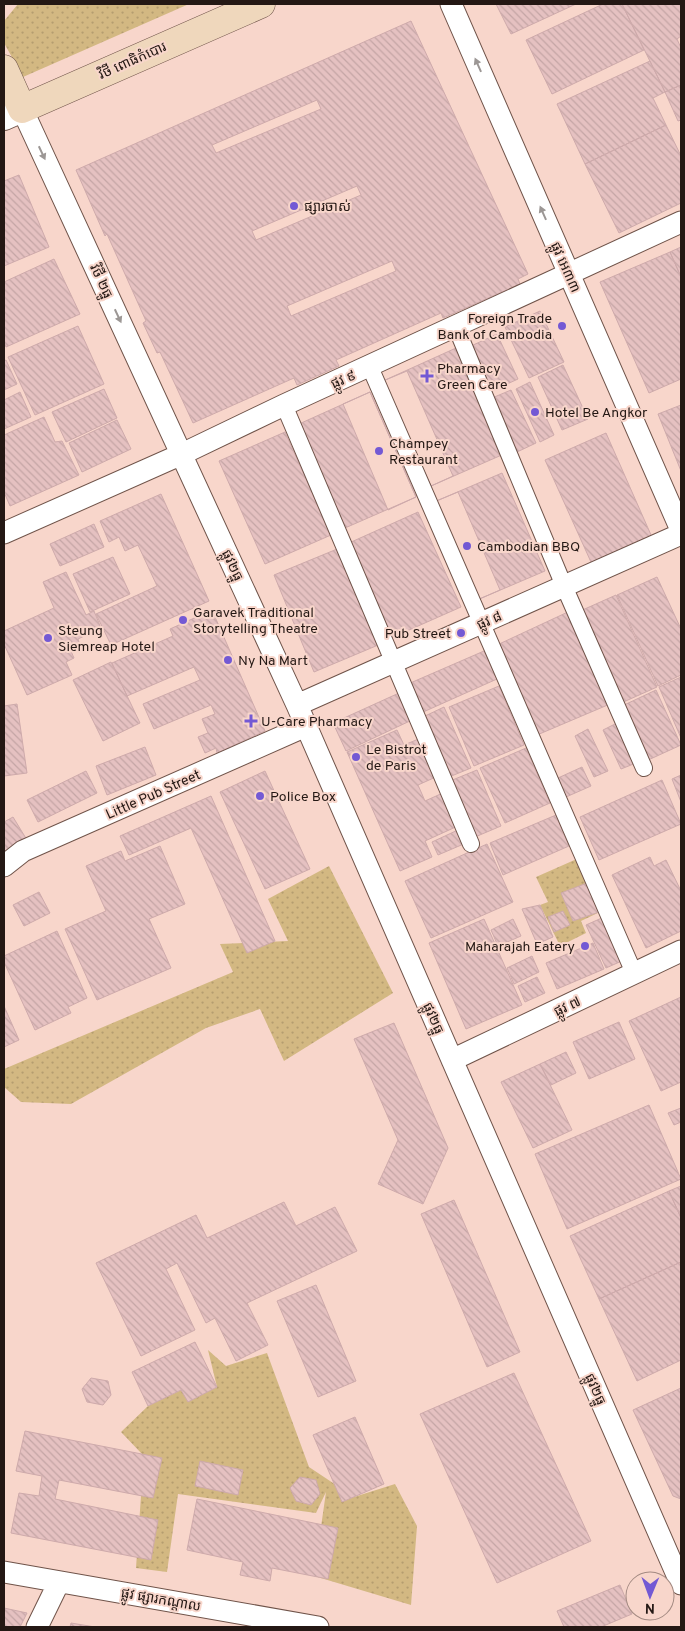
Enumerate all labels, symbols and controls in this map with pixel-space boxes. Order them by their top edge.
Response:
street label: វិថី ពោធិកំបោរ [95,37,169,84]
one-way arrow [473,58,481,72]
one-way arrow [39,146,47,160]
place label: ផ្សារចាស់ [304,199,351,216]
marker: ផ្សារចាស់ [288,200,300,212]
one-way arrow [539,206,547,220]
street label: ផ្លូវ អេ៣៣ [544,240,583,297]
street label: វិថី ២ធ្នូ [83,261,117,302]
one-way arrow [114,309,122,323]
place label: Foreign Trade Bank of Cambodia [438,311,552,344]
marker: Foreign Trade Bank of Cambodia [556,320,568,332]
place label: Pharmacy Green Care [437,361,508,394]
street label: ផ្លូវ ៩ [328,367,360,395]
marker: Pharmacy Green Care [421,370,433,382]
place label: Hotel Be Angkor [545,405,648,422]
marker: Hotel Be Angkor [529,406,541,418]
place label: Champey Restaurant [389,436,458,469]
marker: Champey Restaurant [373,445,385,457]
place label: Cambodian BBQ [477,539,580,556]
marker: Cambodian BBQ [461,540,473,552]
street label: ផ្លូវ២ធ្នូ [215,547,246,585]
place label: Garavek Traditional Storytelling Theatre [193,605,318,638]
street label: ផ្លូវ ៨ [474,608,506,636]
marker: Garavek Traditional Storytelling Theatre [177,614,189,626]
place label: Steung Siemreap Hotel [58,623,155,656]
place label: Pub Street [385,626,451,643]
marker: Pub Street [455,627,467,639]
marker: Steung Siemreap Hotel [42,632,54,644]
place label: Ny Na Mart [238,653,308,670]
marker: Ny Na Mart [222,654,234,666]
place label: U-Care Pharmacy [261,714,372,731]
marker: U-Care Pharmacy [245,715,257,727]
place label: Le Bistrot de Paris [366,742,427,775]
marker: Le Bistrot de Paris [350,751,362,763]
street label: Little Pub Street [103,767,204,824]
place label: Police Box [270,789,336,806]
marker: Police Box [254,790,266,802]
place label: Maharajah Eatery [465,939,575,956]
marker: Maharajah Eatery [579,940,591,952]
street label: ផ្លូវ ៧ [551,994,585,1023]
street label: ផ្លូវ២ធ្នូ [416,1000,447,1038]
street label: ផ្លូវ២ធ្នូ [578,1371,609,1409]
north arrow [625,1571,675,1621]
street label: ផ្លូវ ផ្សារកណ្តាល [119,1585,202,1618]
text: N [645,1599,655,1616]

